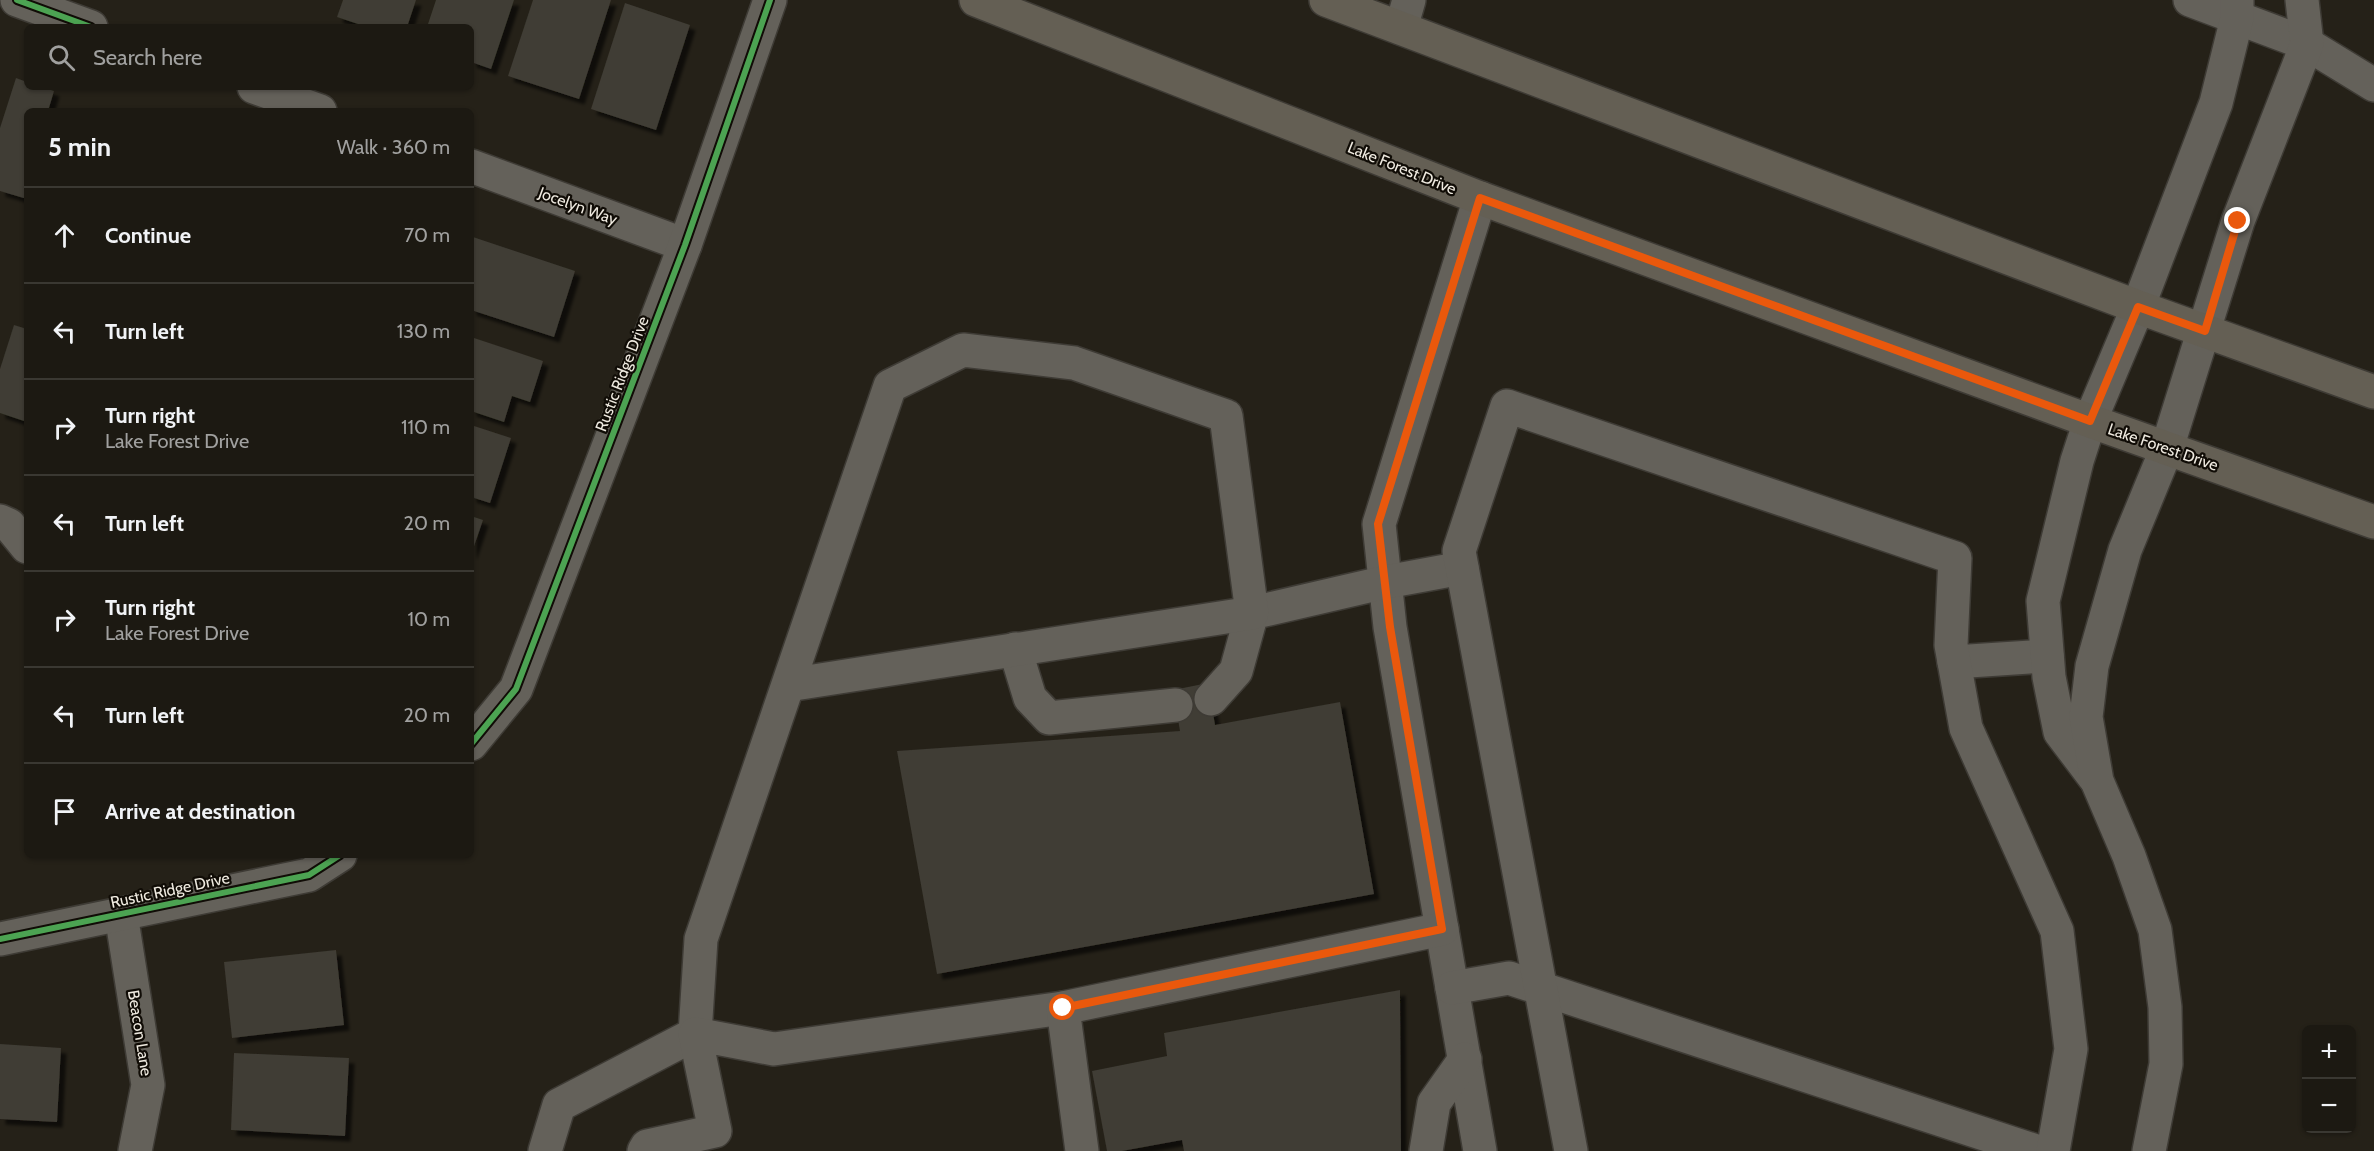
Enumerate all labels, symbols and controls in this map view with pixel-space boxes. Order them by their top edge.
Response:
search box [24,24,474,90]
icon: search [45,41,78,74]
text: Search here [93,44,202,71]
text: 5 min [48,131,111,163]
text: Walk · 360 m [337,135,450,159]
street label: Lake Forest Drive [1345,138,1459,198]
street label: Jocelyn Way [535,183,620,229]
route end [2224,207,2250,233]
icon: ahead [48,219,81,252]
text: Continue [105,222,191,249]
text: 70 m [404,223,450,247]
street label: Rustic Ridge Drive [591,314,653,434]
icon: left [48,315,81,348]
text: Turn left [105,318,184,345]
text: 130 m [397,319,450,343]
text: Turn right [105,402,195,429]
icon: right [48,411,81,444]
text: 110 m [401,415,450,439]
street label: Lake Forest Drive [2105,419,2221,475]
text: Lake Forest Drive [105,429,249,453]
icon: left [48,507,81,540]
text: Turn left [105,510,184,537]
text: 20 m [404,511,450,535]
text: Turn right [105,594,195,621]
icon: right [48,603,81,636]
text: 10 m [407,607,450,631]
text: Lake Forest Drive [105,621,249,645]
icon: left [48,699,81,732]
text: Turn left [105,702,184,729]
text: 20 m [404,703,450,727]
icon: arrive [48,795,81,828]
text: Arrive at destination [105,798,295,825]
street label: Rustic Ridge Drive [109,868,231,912]
street label: Beacon Lane [124,989,156,1077]
route start [1049,994,1075,1020]
map controls [2302,1025,2356,1133]
button: + [2302,1025,2356,1079]
button: − [2302,1079,2356,1133]

